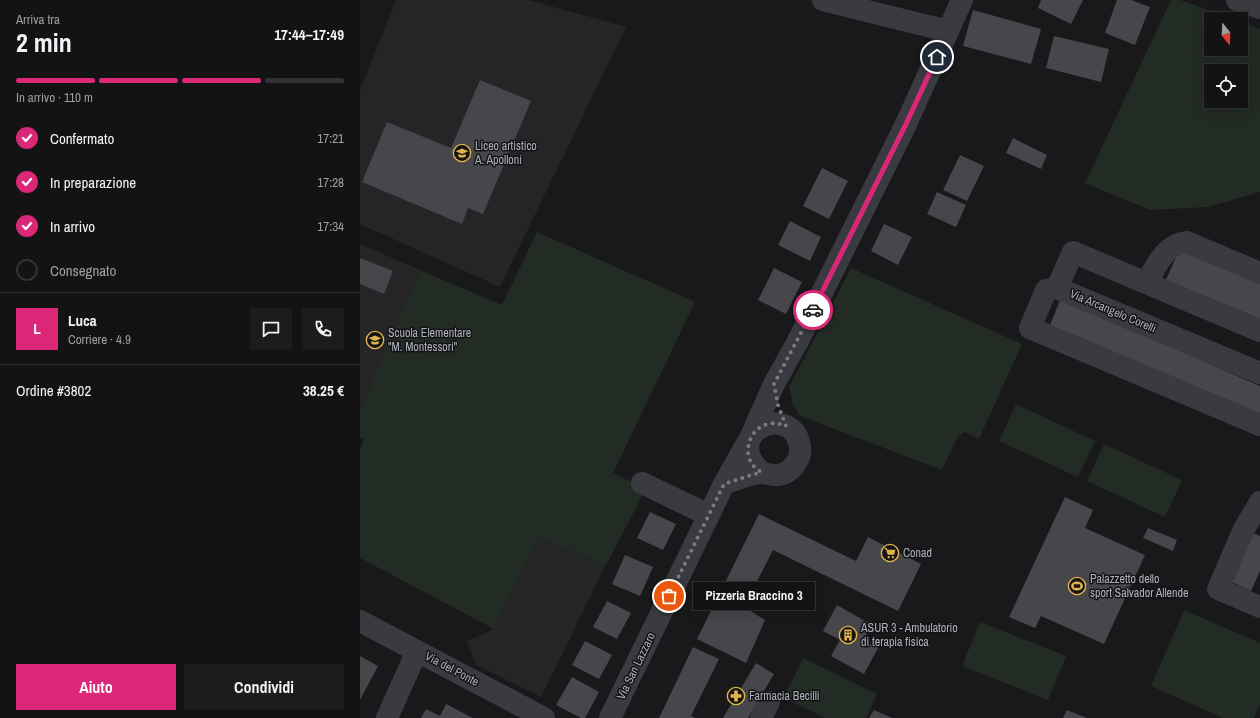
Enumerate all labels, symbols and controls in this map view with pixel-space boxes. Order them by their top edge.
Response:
text: Arriva tra [16,11,60,28]
north arrow [1204,12,1248,56]
map controls [1204,12,1248,108]
text: 17:44–17:49 [274,24,344,45]
text: 2 min [16,25,72,60]
pin [920,40,954,74]
icon: home [926,46,948,68]
button: locate [1204,64,1248,108]
text: In arrivo · 110 m [16,89,93,106]
icon: check [16,127,38,149]
text: Confermato [50,128,114,149]
text: 17:21 [317,130,344,147]
place label: Liceo artistico A. Apolloni [474,138,537,168]
school or university icon: Liceo artistico A. Apolloni [452,143,472,163]
icon: check [16,171,38,193]
text: In preparazione [50,172,136,193]
text: 17:28 [317,174,344,191]
icon: check [16,215,38,237]
text: In arrivo [50,216,95,237]
text: 17:34 [317,218,344,235]
text: Consegnato [50,260,116,281]
street label: Via Arcangelo Corelli [1067,286,1159,336]
courier [793,290,833,330]
icon: car [802,299,824,321]
button: chat [250,308,292,350]
button: phone [302,308,344,350]
text: Luca [68,310,97,331]
text: L [33,318,41,339]
place label: Scuola Elementare "M. Montessori" [388,325,471,355]
school or university icon: Scuola Elementare "M. Montessori" [365,330,385,350]
text: Corriere · 4.9 [68,331,131,348]
text: Ordine #3802 [16,380,91,401]
text: 38.25 € [303,380,344,401]
supermarket icon: Conad [880,543,900,563]
place label: Conad [903,545,932,561]
place label: Palazzetto dello sport Salvador Allende [1090,571,1188,601]
sports icon: Palazzetto dello sport Salvador Allende [1067,576,1087,596]
pin [652,579,686,613]
callout: Pizzeria Braccino 3 [693,582,815,610]
icon: bag [658,585,680,607]
text: Pizzeria Braccino 3 [705,587,803,604]
place label: ASUR 3 - Ambulatorio di terapia fisica [860,620,958,650]
building icon: ASUR 3 - Ambulatorio di terapia fisica [838,625,858,645]
street label: Via San Lazzaro [613,630,659,702]
street label: Via del Ponte [422,648,482,690]
button: Aiuto [16,664,176,710]
button: Condividi [184,664,344,710]
pharmacy icon: Farmacia Becilli [726,686,746,706]
place label: Farmacia Becilli [749,688,820,704]

